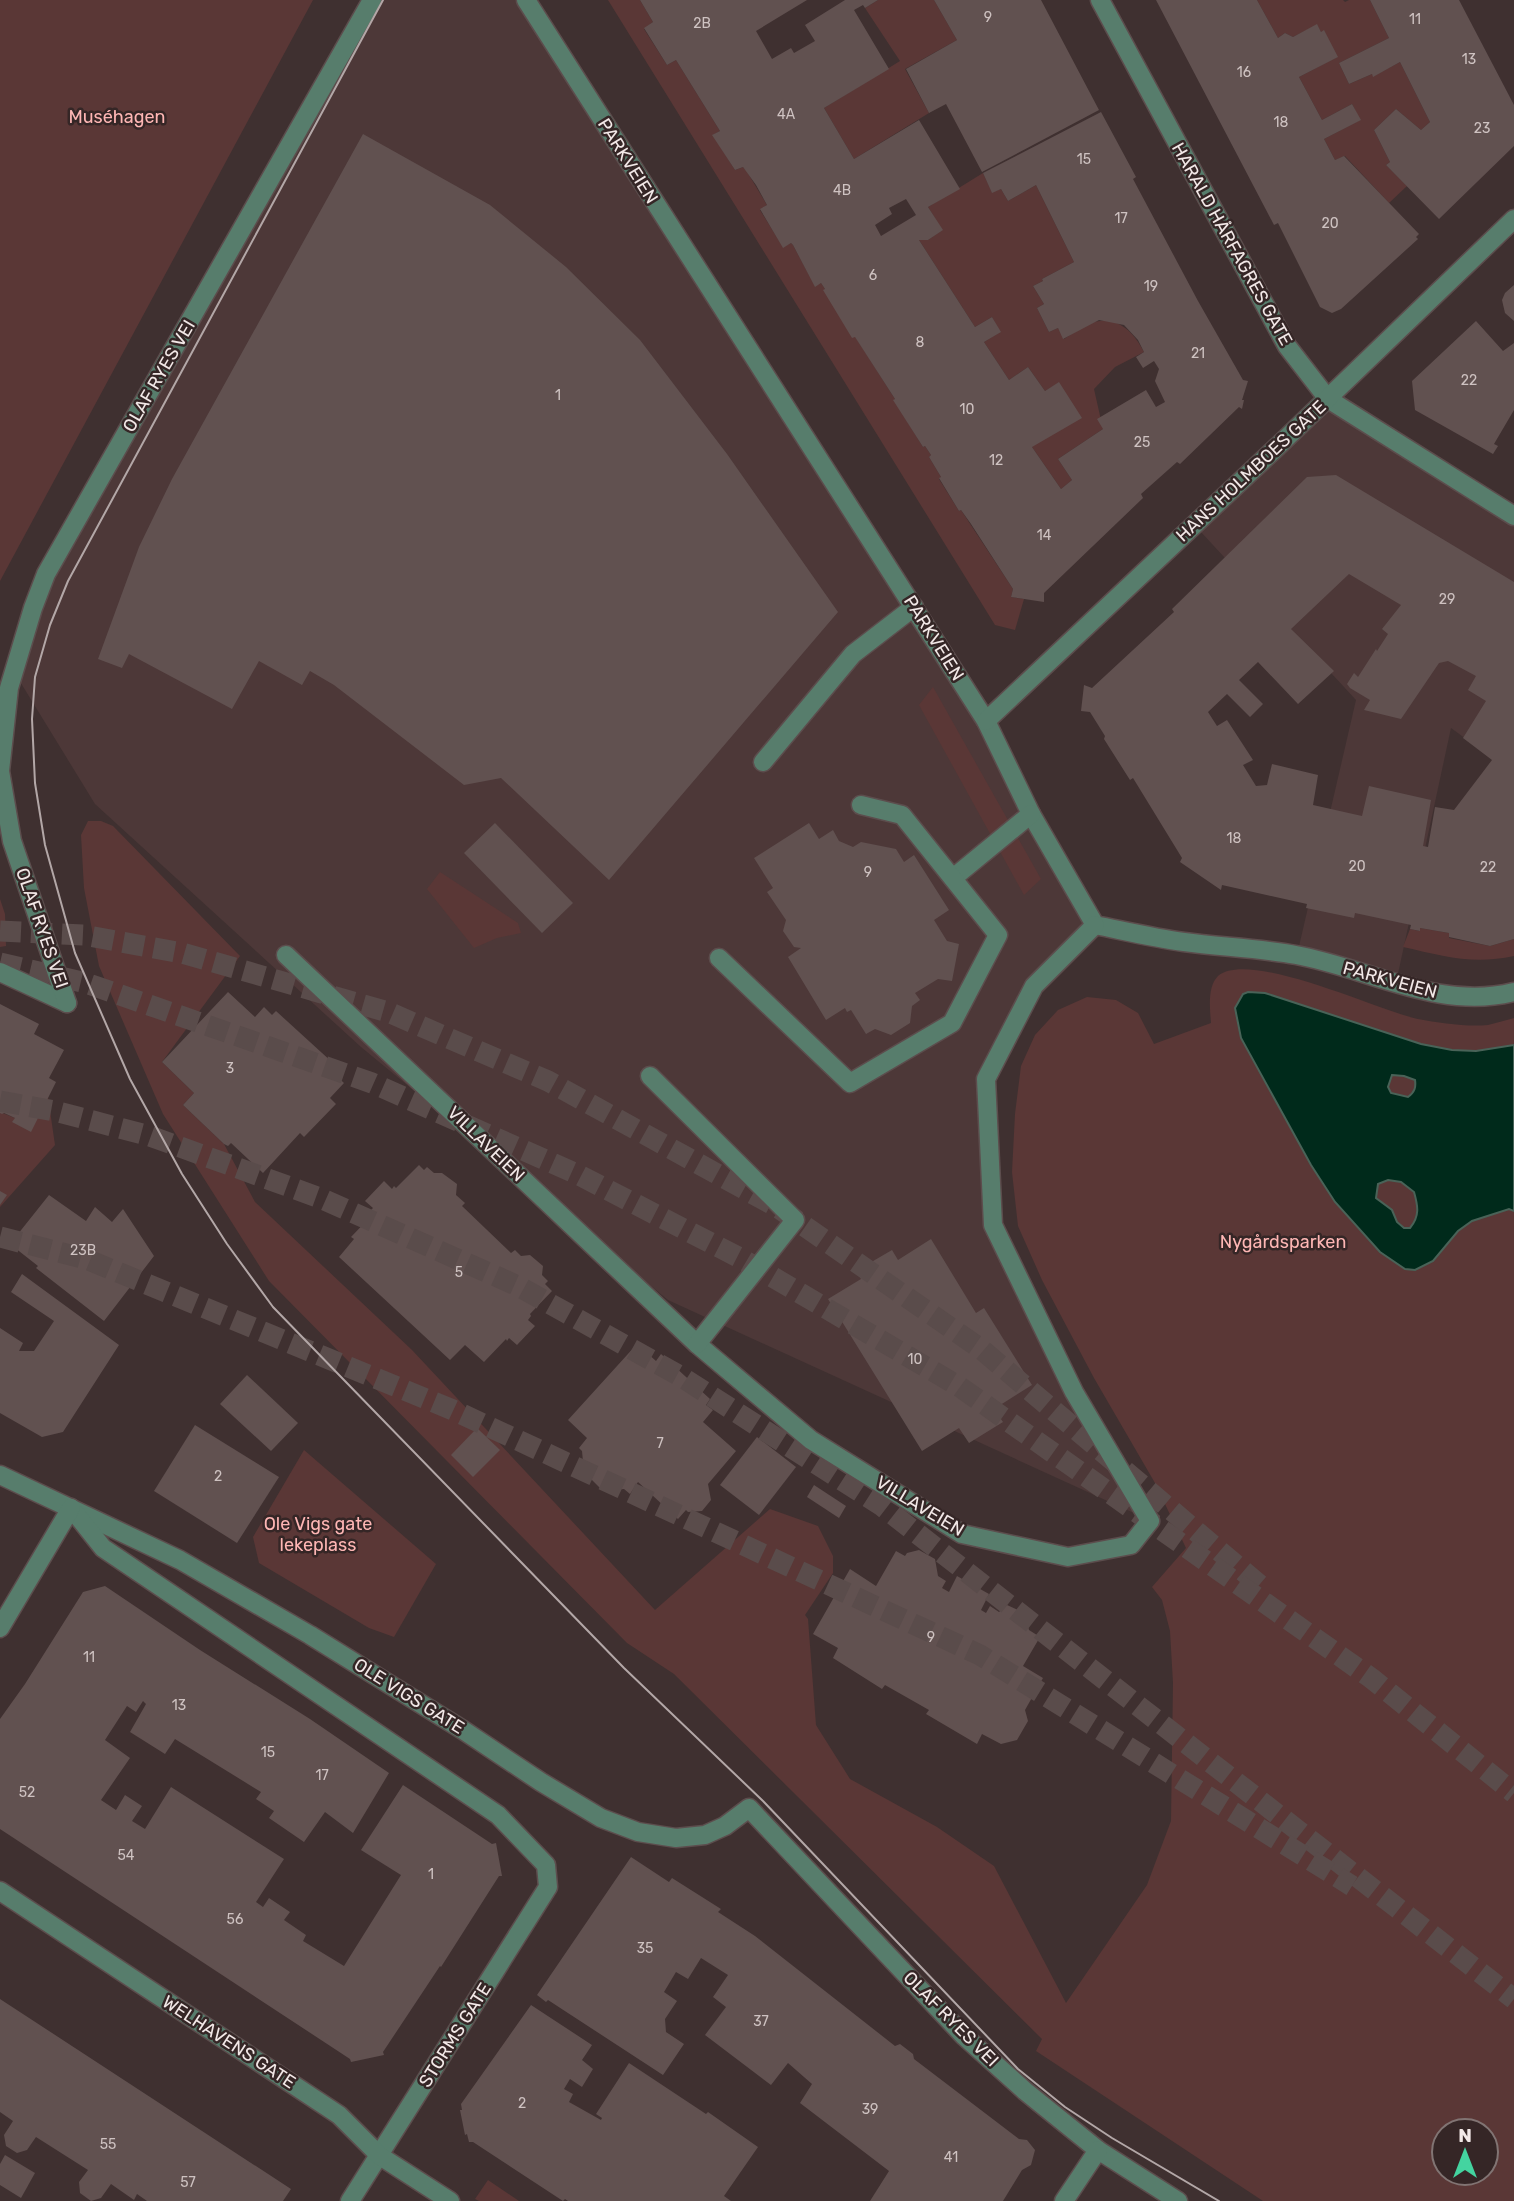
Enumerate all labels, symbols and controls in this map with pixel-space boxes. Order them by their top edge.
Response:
house number: 9 [984,9,992,26]
house number: 11 [1409,11,1421,28]
house number: 2B [693,15,711,32]
house number: 13 [1462,51,1476,68]
house number: 16 [1237,64,1251,81]
park label: Muséhagen [68,106,166,128]
house number: 4A [777,106,796,123]
street label: PARKVEIEN [593,114,663,208]
house number: 18 [1274,114,1289,131]
house number: 23 [1474,120,1490,137]
street label: HARALD HÅRFAGRES GATE [1167,139,1297,349]
house number: 15 [1077,151,1091,168]
house number: 4B [833,182,851,199]
house number: 17 [1114,210,1128,227]
house number: 20 [1321,215,1339,232]
house number: 6 [869,267,877,284]
house number: 19 [1144,278,1158,295]
street label: OLAF RYES VEI [118,316,200,436]
house number: 8 [916,334,925,351]
house number: 21 [1191,345,1205,362]
house number: 22 [1461,372,1477,389]
house number: 1 [555,387,561,404]
street label: HANS HOLMBOES GATE [1171,396,1331,546]
house number: 10 [960,401,975,418]
house number: 25 [1134,434,1150,451]
house number: 12 [989,452,1003,469]
house number: 14 [1037,527,1052,544]
street label: PARKVEIEN [899,591,969,685]
house number: 29 [1439,591,1455,608]
house number: 18 [1227,830,1242,847]
house number: 20 [1348,858,1366,875]
house number: 22 [1480,859,1496,876]
house number: 9 [864,864,872,881]
street label: OLAF RYES VEI [11,865,73,991]
street label: PARKVEIEN [1341,957,1439,1003]
house number: 3 [226,1060,234,1077]
street label: VILLAVEIEN [443,1102,529,1186]
park label: Nygårdsparken [1220,1231,1346,1253]
house number: 23B [70,1242,96,1259]
house number: 5 [455,1264,463,1281]
house number: 10 [908,1351,923,1368]
house number: 7 [656,1435,664,1452]
house number: 2 [214,1468,222,1485]
street label: VILLAVEIEN [872,1471,968,1541]
park label: Ole Vigs gate lekeplass [264,1513,372,1556]
house number: 9 [927,1629,935,1646]
house number: 11 [83,1649,95,1666]
street label: OLE VIGS GATE [350,1653,468,1739]
house number: 13 [172,1697,186,1714]
house number: 15 [261,1744,275,1761]
house number: 17 [315,1767,329,1784]
house number: 52 [19,1784,35,1801]
house number: 54 [117,1847,135,1864]
house number: 1 [428,1866,434,1883]
house number: 56 [227,1911,243,1928]
house number: 35 [637,1940,653,1957]
street label: OLAF RYES VEI [899,1967,1003,2071]
street label: STORMS GATE [414,1979,496,2091]
street label: WELHAVENS GATE [158,1991,300,2093]
house number: 37 [753,2013,769,2030]
house number: 2 [518,2095,526,2112]
house number: 39 [862,2101,878,2118]
north arrow [1430,2117,1500,2187]
text: N [1458,2124,1472,2147]
house number: 55 [100,2136,116,2153]
house number: 41 [944,2149,958,2166]
house number: 57 [180,2174,196,2191]

